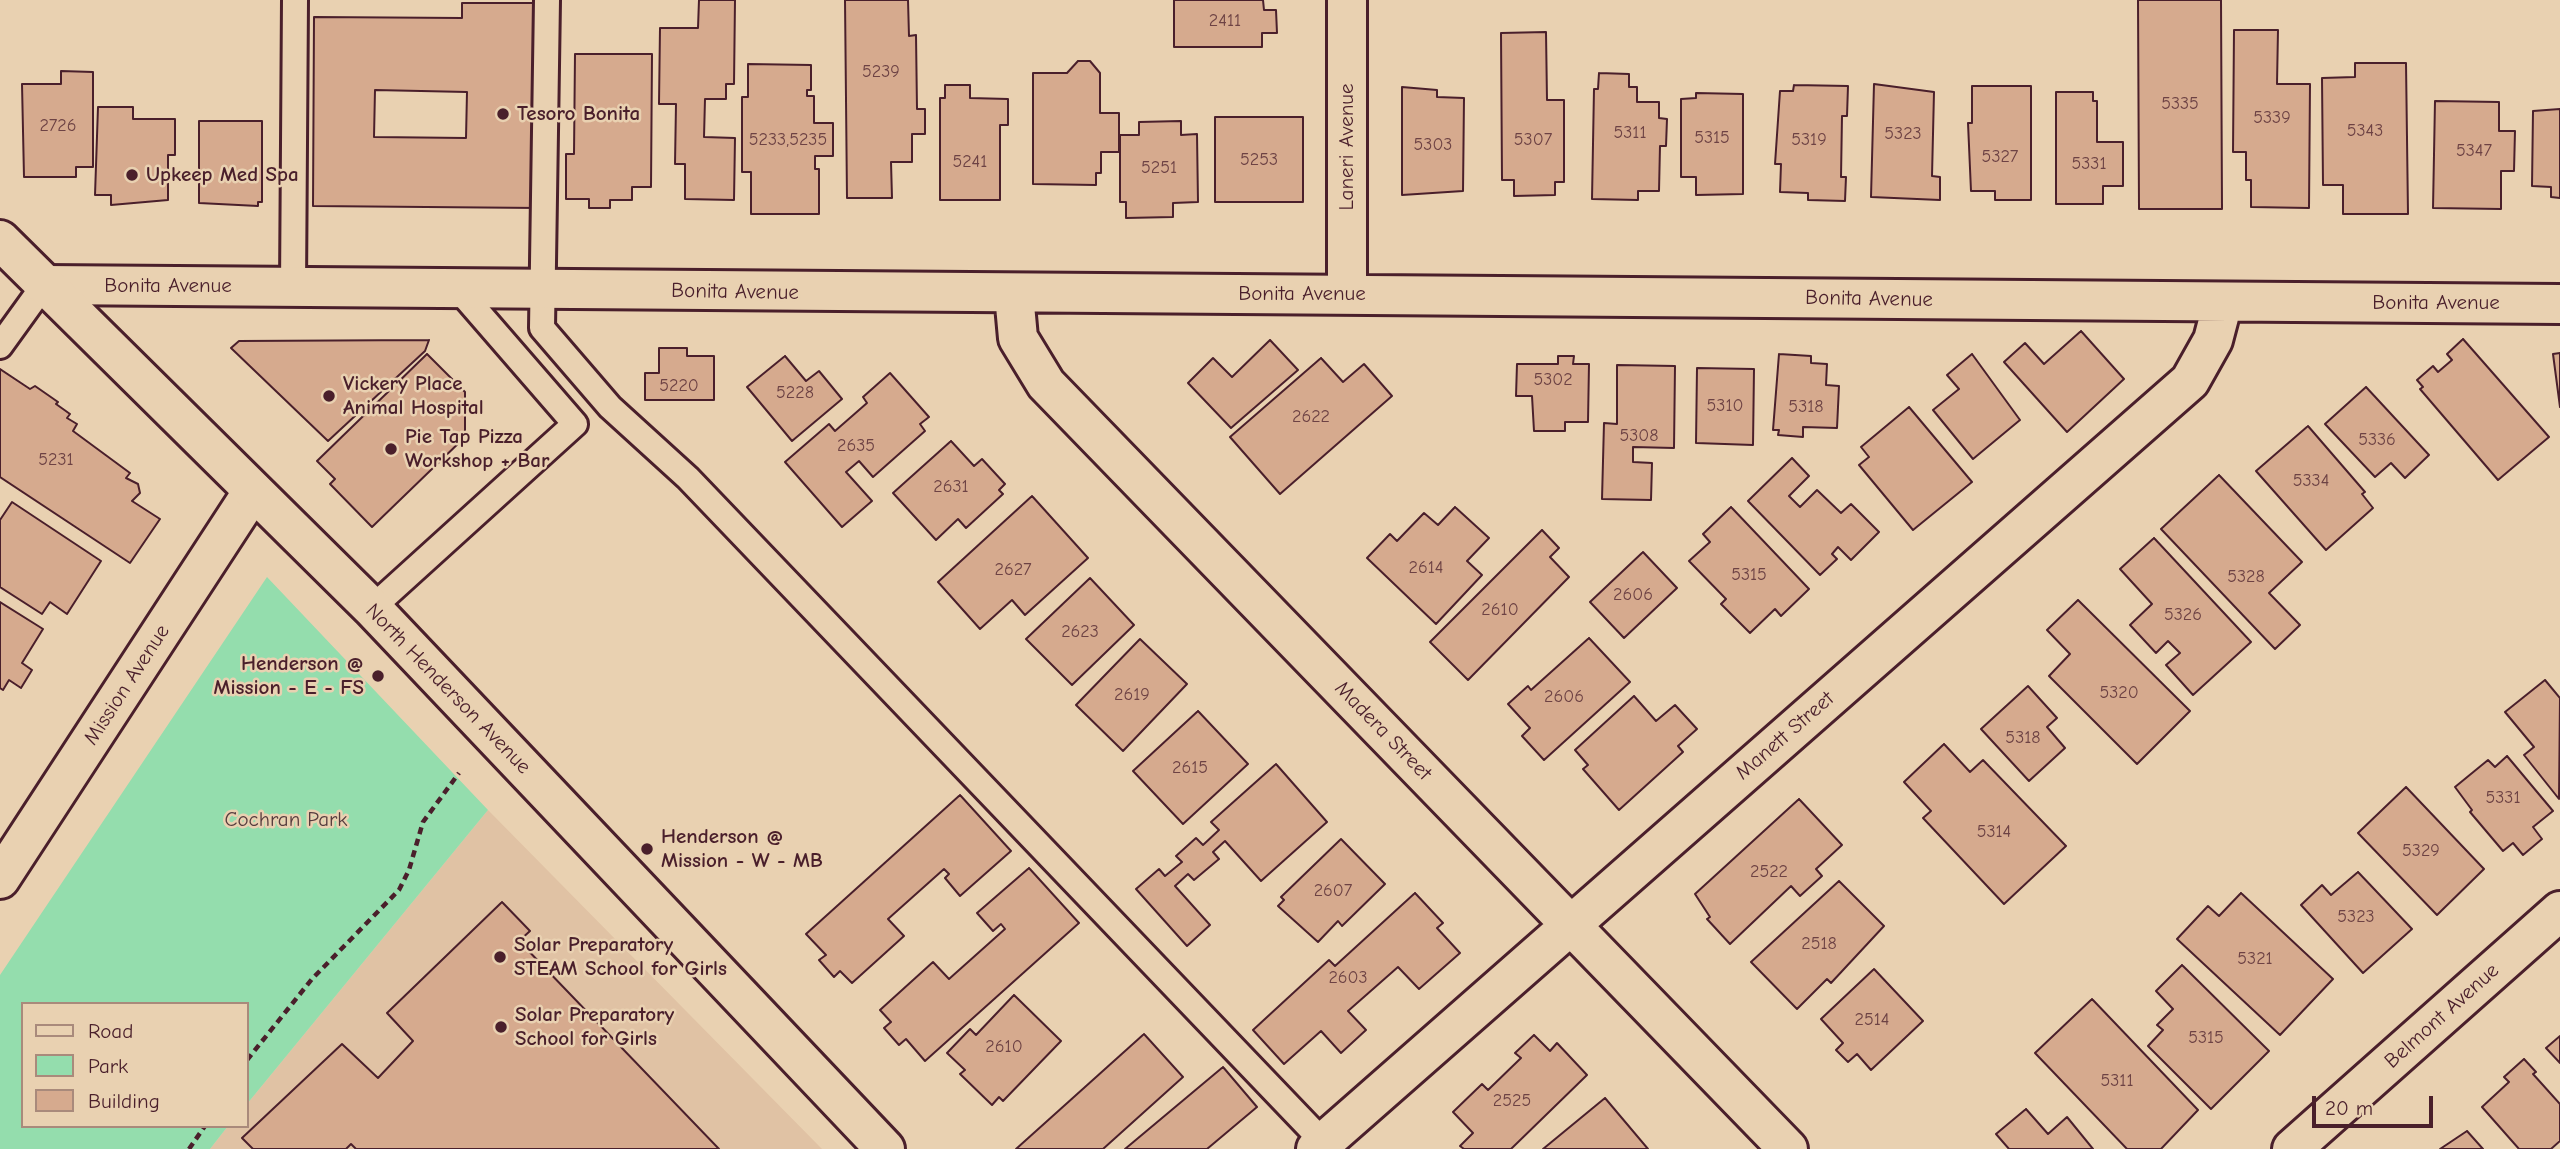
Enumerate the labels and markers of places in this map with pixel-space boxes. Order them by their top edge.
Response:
place label: Tesoro Bonita [517,101,640,127]
marker: Tesoro Bonita [495,106,511,122]
place label: Upkeep Med Spa [146,162,299,188]
marker: Upkeep Med Spa [124,167,140,183]
place label: Vickery Place Animal Hospital [343,371,484,421]
marker: Vickery Place Animal Hospital [321,388,337,404]
place label: Pie Tap Pizza Workshop + Bar [405,424,549,474]
marker: Pie Tap Pizza Workshop + Bar [383,441,399,457]
place label: Henderson @ Mission - E - FS [214,651,364,701]
marker: Henderson @ Mission - E - FS [370,668,386,684]
place label: Henderson @ Mission - W - MB [661,824,823,874]
marker: Henderson @ Mission - W - MB [639,841,655,857]
place label: Solar Preparatory STEAM School for Girls [514,932,727,982]
marker: Solar Preparatory STEAM School for Girls [492,949,508,965]
place label: Solar Preparatory School for Girls [515,1002,674,1052]
marker: Solar Preparatory School for Girls [493,1019,509,1035]

